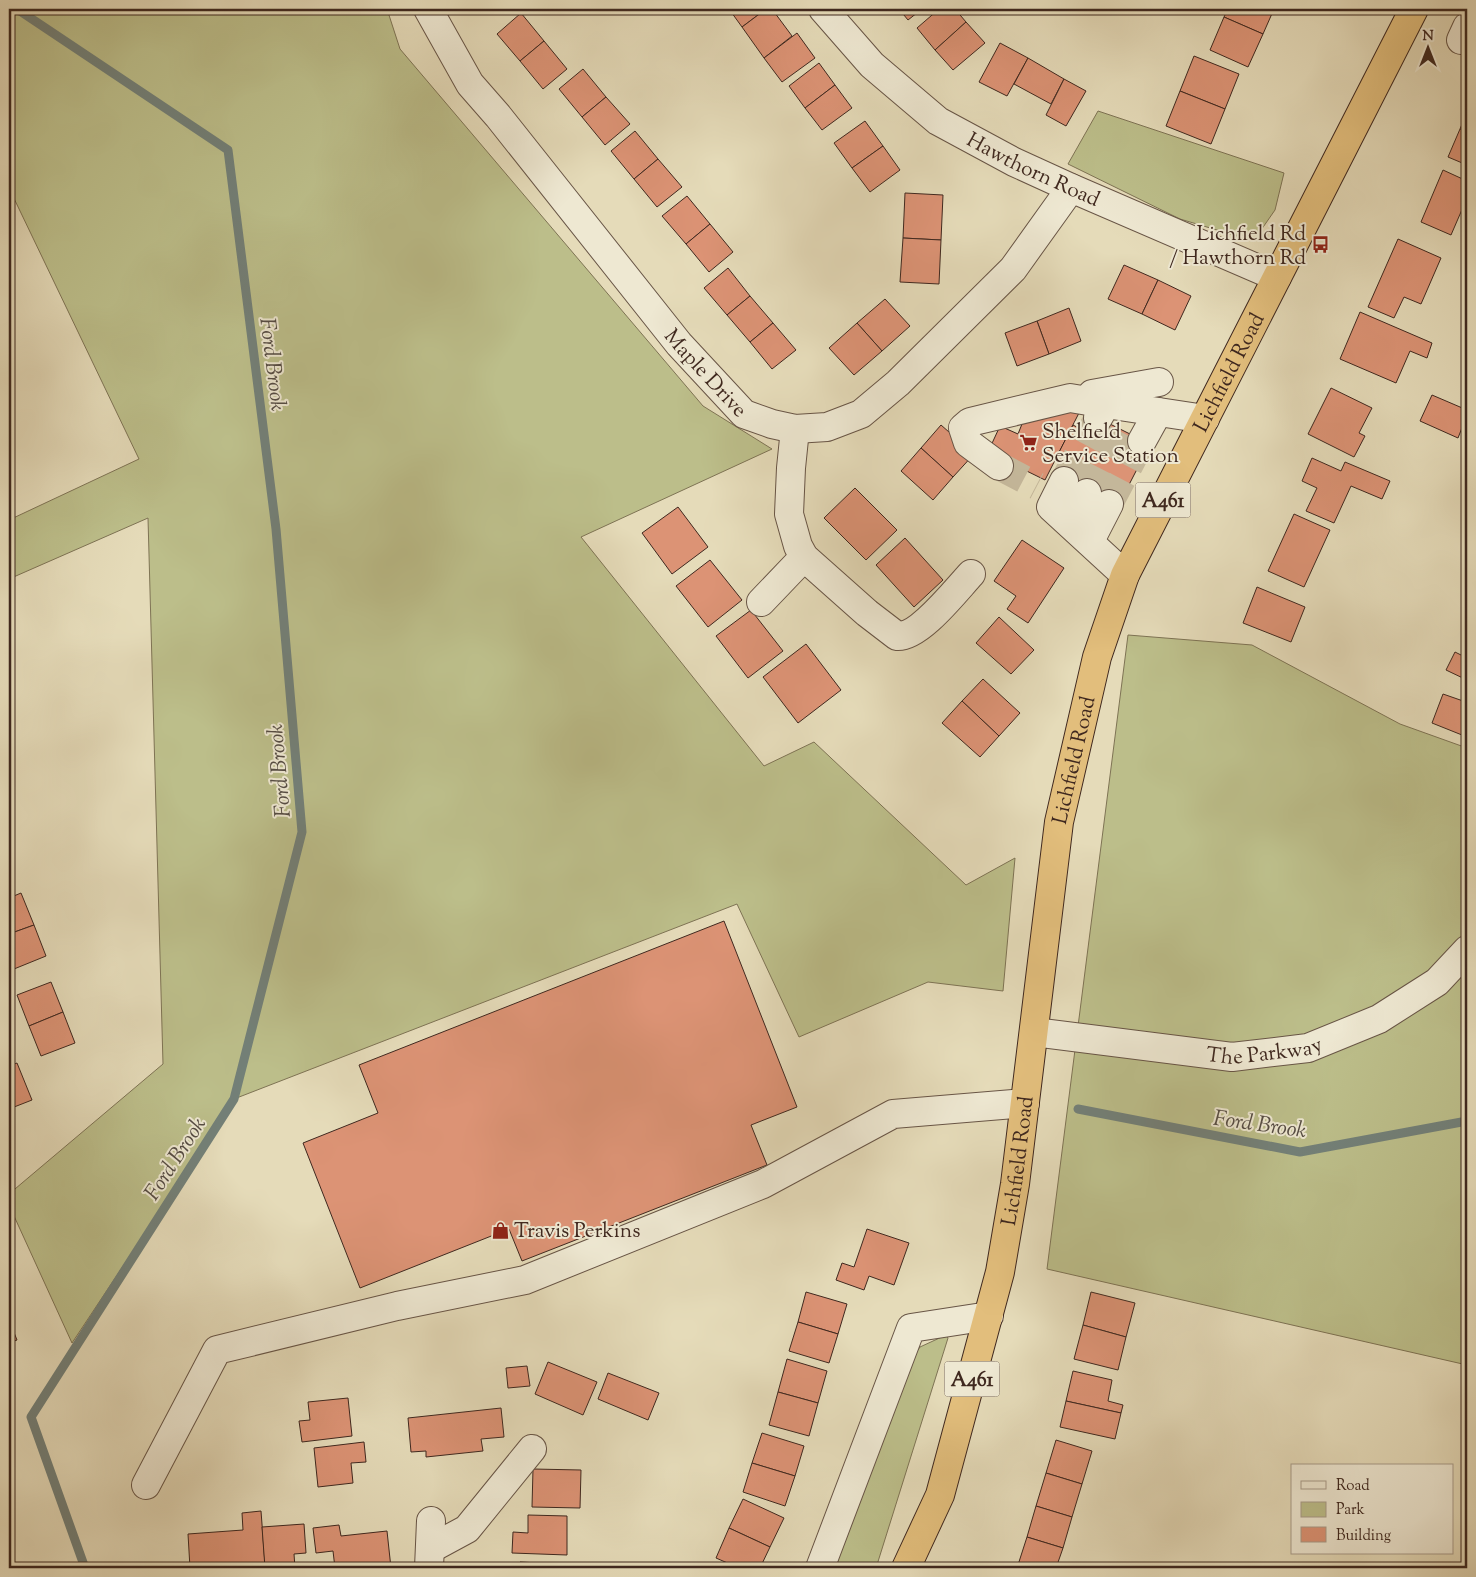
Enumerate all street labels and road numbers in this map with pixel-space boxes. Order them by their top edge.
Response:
street label: Hawthorn Road [961,126,1104,216]
street label: Lichfield Road [1187,308,1273,438]
street label: Maple Drive [656,323,753,425]
road number: A461 [1136,482,1190,518]
street label: Lichfield Road [1046,693,1105,827]
street label: The Parkway [1204,1030,1328,1074]
street label: Lichfield Road [995,1094,1043,1228]
road number: A461 [944,1362,1000,1396]

